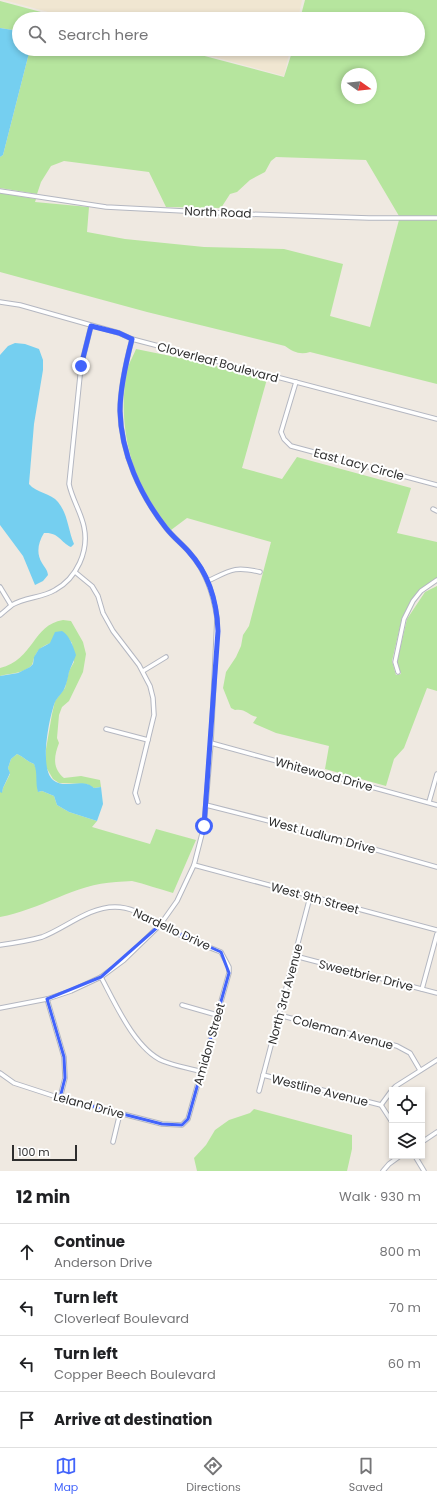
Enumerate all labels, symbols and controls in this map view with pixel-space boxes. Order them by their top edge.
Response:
search box [12,12,425,56]
icon: search [26,23,48,45]
text: Search here [58,24,148,45]
north arrow [341,68,377,104]
street label: North Road [184,202,252,222]
street label: Cloverleaf Boulevard [156,338,280,386]
route end [72,357,90,375]
street label: East Lacy Circle [312,444,406,484]
street label: Whitewood Drive [273,753,375,795]
street label: West Ludlum Drive [267,813,377,857]
route start [195,817,213,835]
street label: West 9th Street [269,878,361,918]
street label: Nardello Drive [131,904,213,954]
street label: North 3rd Avenue [263,942,307,1046]
street label: Sweetbrier Drive [317,955,415,995]
street label: Amidon Street [189,1001,229,1087]
street label: Coleman Avenue [291,1010,395,1054]
street label: Westline Avenue [270,1070,370,1110]
street label: Leland Drive [52,1087,126,1123]
map controls [389,1087,425,1159]
button: locate [389,1087,425,1123]
button: layers [389,1123,425,1159]
scale bar [12,1143,77,1162]
text: 100 m [18,1144,50,1160]
text: 12 min [16,1185,70,1209]
text: Walk · 930 m [339,1187,421,1206]
text: Continue [54,1231,125,1252]
icon: ahead [16,1241,38,1263]
text: 800 m [380,1242,421,1261]
text: Anderson Drive [54,1253,152,1272]
text: Turn left [54,1287,118,1308]
icon: left [16,1297,38,1319]
text: 70 m [389,1298,421,1317]
text: Cloverleaf Boulevard [54,1309,189,1328]
text: Turn left [54,1343,118,1364]
icon: left [16,1353,38,1375]
text: 60 m [388,1354,421,1373]
text: Copper Beech Boulevard [54,1365,216,1384]
icon: arrive [16,1409,38,1431]
text: Arrive at destination [54,1409,212,1430]
tab: Map [54,1455,78,1496]
tab: Directions [186,1455,241,1496]
tab: Saved [349,1455,383,1496]

